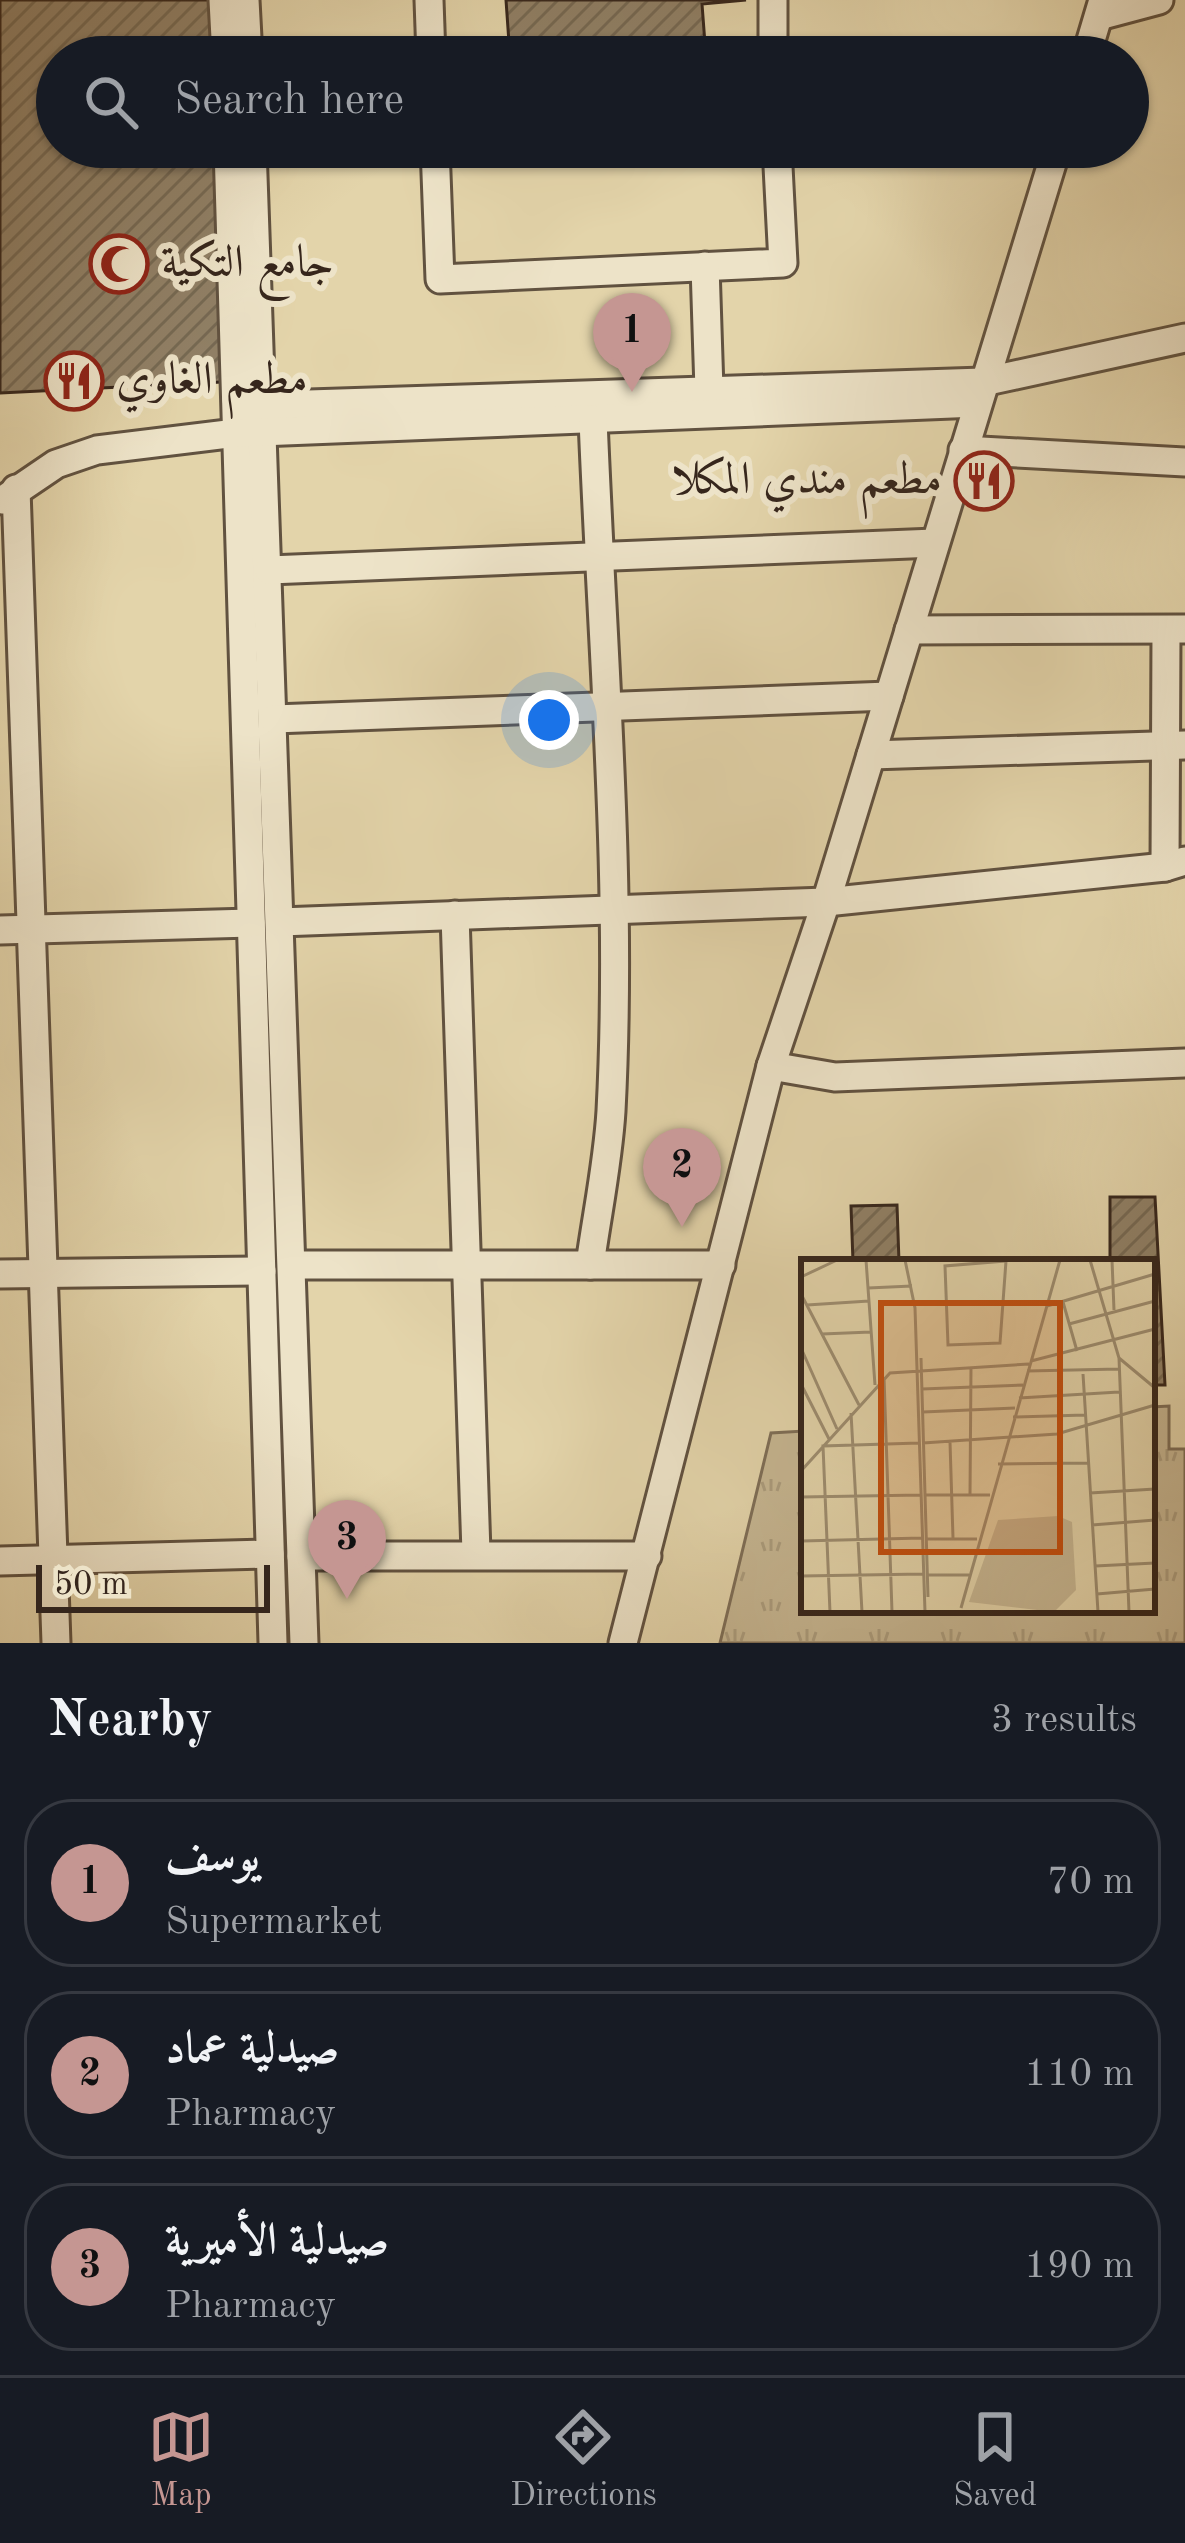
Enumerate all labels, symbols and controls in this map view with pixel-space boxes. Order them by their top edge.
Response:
search box [36,36,1149,168]
icon: search [78,69,144,135]
text: Search here [174,79,404,124]
mosque icon: جامع التكية [88,233,150,295]
place label: جامع التكية [161,239,334,301]
pin: 1 [593,293,671,392]
restaurant icon: مطعم الغاوي [43,350,105,412]
place label: مطعم الغاوي [116,359,308,420]
restaurant icon: مطعم مندي المكلا [953,450,1015,512]
place label: مطعم مندي المكلا [671,456,942,520]
your location [519,690,579,750]
pin: 2 [643,1128,721,1227]
inset map [801,1259,1155,1613]
pin: 3 [308,1500,386,1599]
scale bar [36,1559,270,1612]
text: 50 m [54,1569,128,1602]
text: Nearby [48,1696,213,1747]
text: 3 results [991,1701,1137,1740]
text: يوسف [165,1836,260,1881]
text: 1 [79,1863,101,1902]
text: 70 m [1047,1863,1134,1902]
text: Supermarket [165,1903,382,1942]
text: صيدلية عماد [165,2028,339,2073]
text: 2 [79,2055,101,2094]
text: 110 m [1024,2055,1134,2094]
text: Pharmacy [165,2095,336,2134]
text: صيدلية الأميرية [165,2220,389,2265]
text: 3 [79,2247,101,2286]
text: 190 m [1024,2247,1134,2286]
text: Pharmacy [165,2287,336,2326]
tab: Map [148,2404,214,2517]
tab: Directions [510,2404,657,2517]
tab: Saved [953,2404,1037,2517]

